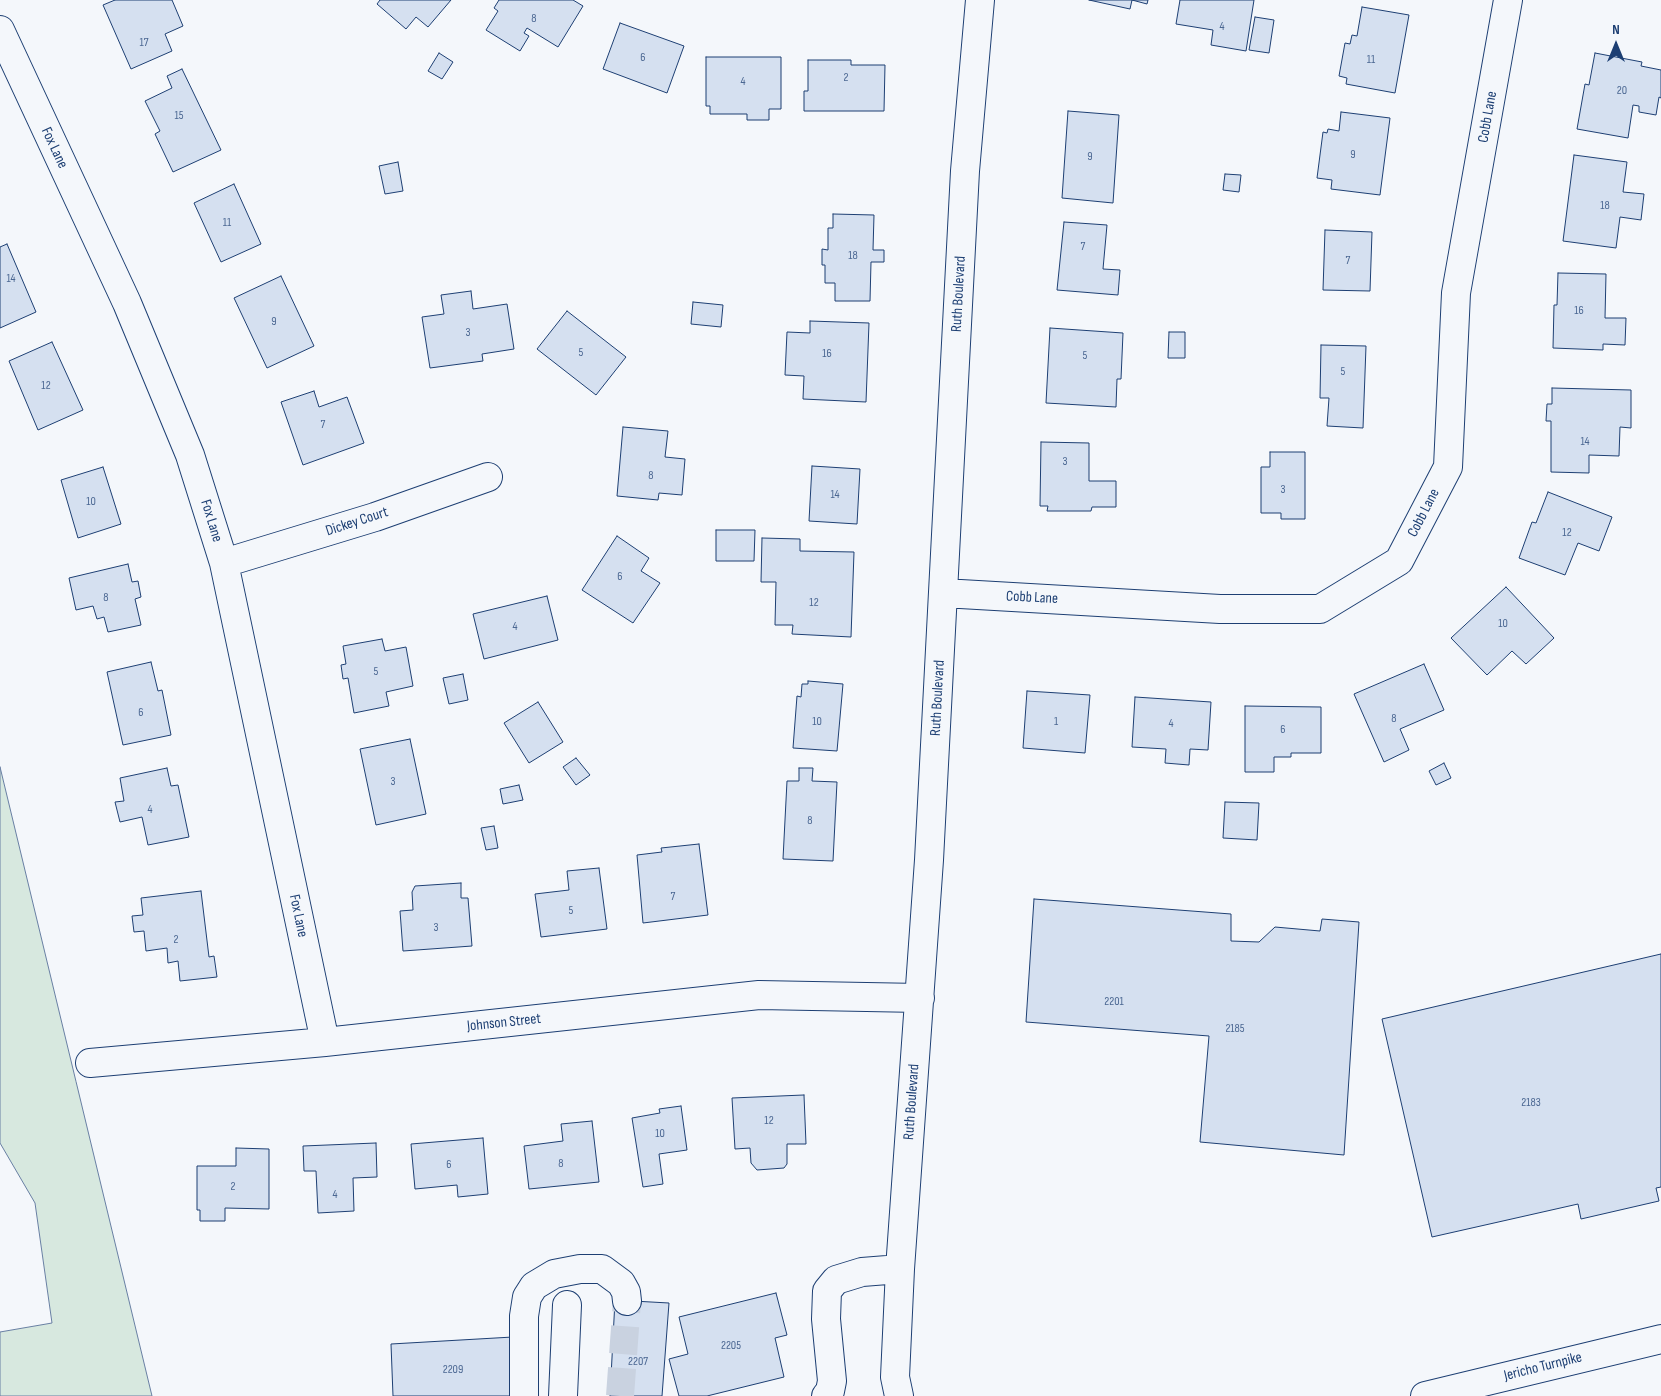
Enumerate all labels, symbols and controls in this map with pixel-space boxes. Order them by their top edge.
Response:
house number: 8 [531,12,537,26]
house number: 4 [1219,20,1225,34]
north arrow [1591,20,1641,70]
text: N [1612,21,1620,38]
house number: 17 [140,36,148,50]
house number: 6 [640,51,646,65]
house number: 11 [1367,53,1375,67]
house number: 2 [844,71,848,85]
house number: 4 [740,75,746,89]
house number: 20 [1617,84,1627,98]
street label: Cobb Lane [1475,90,1501,144]
house number: 15 [174,109,184,123]
street label: Fox Lane [37,125,71,171]
house number: 9 [1350,148,1356,162]
house number: 9 [1087,150,1093,164]
house number: 18 [1600,199,1610,213]
house number: 11 [223,216,231,230]
house number: 7 [1081,240,1085,254]
house number: 18 [848,249,858,263]
house number: 7 [1346,254,1350,268]
street label: Ruth Boulevard [948,256,970,332]
house number: 14 [6,272,16,286]
house number: 16 [1574,304,1584,318]
house number: 9 [271,315,277,329]
house number: 3 [465,326,471,340]
house number: 5 [579,346,583,360]
house number: 16 [822,347,832,361]
house number: 5 [1083,349,1087,363]
house number: 5 [1341,365,1345,379]
house number: 12 [41,379,51,393]
house number: 7 [321,418,325,432]
house number: 14 [1580,435,1590,449]
house number: 3 [1062,455,1068,469]
house number: 8 [648,469,654,483]
house number: 3 [1280,483,1286,497]
street label: Cobb Lane [1404,486,1444,540]
house number: 14 [830,488,840,502]
house number: 10 [86,495,96,509]
street label: Fox Lane [196,498,226,544]
street label: Dickey Court [324,503,390,541]
house number: 12 [1562,526,1572,540]
house number: 6 [617,570,623,584]
street label: Cobb Lane [1006,588,1058,608]
house number: 8 [103,591,109,605]
house number: 12 [809,596,819,610]
house number: 10 [1498,617,1508,631]
house number: 4 [512,620,518,634]
street label: Ruth Boulevard [927,660,949,736]
house number: 5 [374,665,378,679]
house number: 6 [138,706,144,720]
house number: 8 [1391,712,1397,726]
house number: 10 [812,715,822,729]
house number: 1 [1054,715,1058,729]
house number: 4 [1168,717,1174,731]
house number: 6 [1280,723,1286,737]
house number: 3 [390,775,396,789]
house number: 4 [147,803,153,817]
house number: 8 [807,814,813,828]
house number: 7 [671,890,675,904]
street label: Fox Lane [285,893,311,939]
house number: 5 [569,904,573,918]
house number: 3 [433,921,439,935]
house number: 2 [174,933,178,947]
house number: 2201 [1104,995,1124,1009]
street label: Johnson Street [466,1010,542,1036]
house number: 2185 [1225,1022,1245,1036]
street label: Ruth Boulevard [900,1063,924,1141]
house number: 2183 [1521,1096,1541,1110]
house number: 12 [764,1114,774,1128]
house number: 10 [655,1127,665,1141]
house number: 8 [558,1157,564,1171]
house number: 6 [446,1158,452,1172]
house number: 2 [231,1180,235,1194]
house number: 4 [332,1188,338,1202]
house number: 2205 [721,1339,741,1353]
street label: Jericho Turnpike [1502,1349,1584,1385]
house number: 2207 [628,1355,648,1369]
house number: 2209 [443,1363,463,1377]

